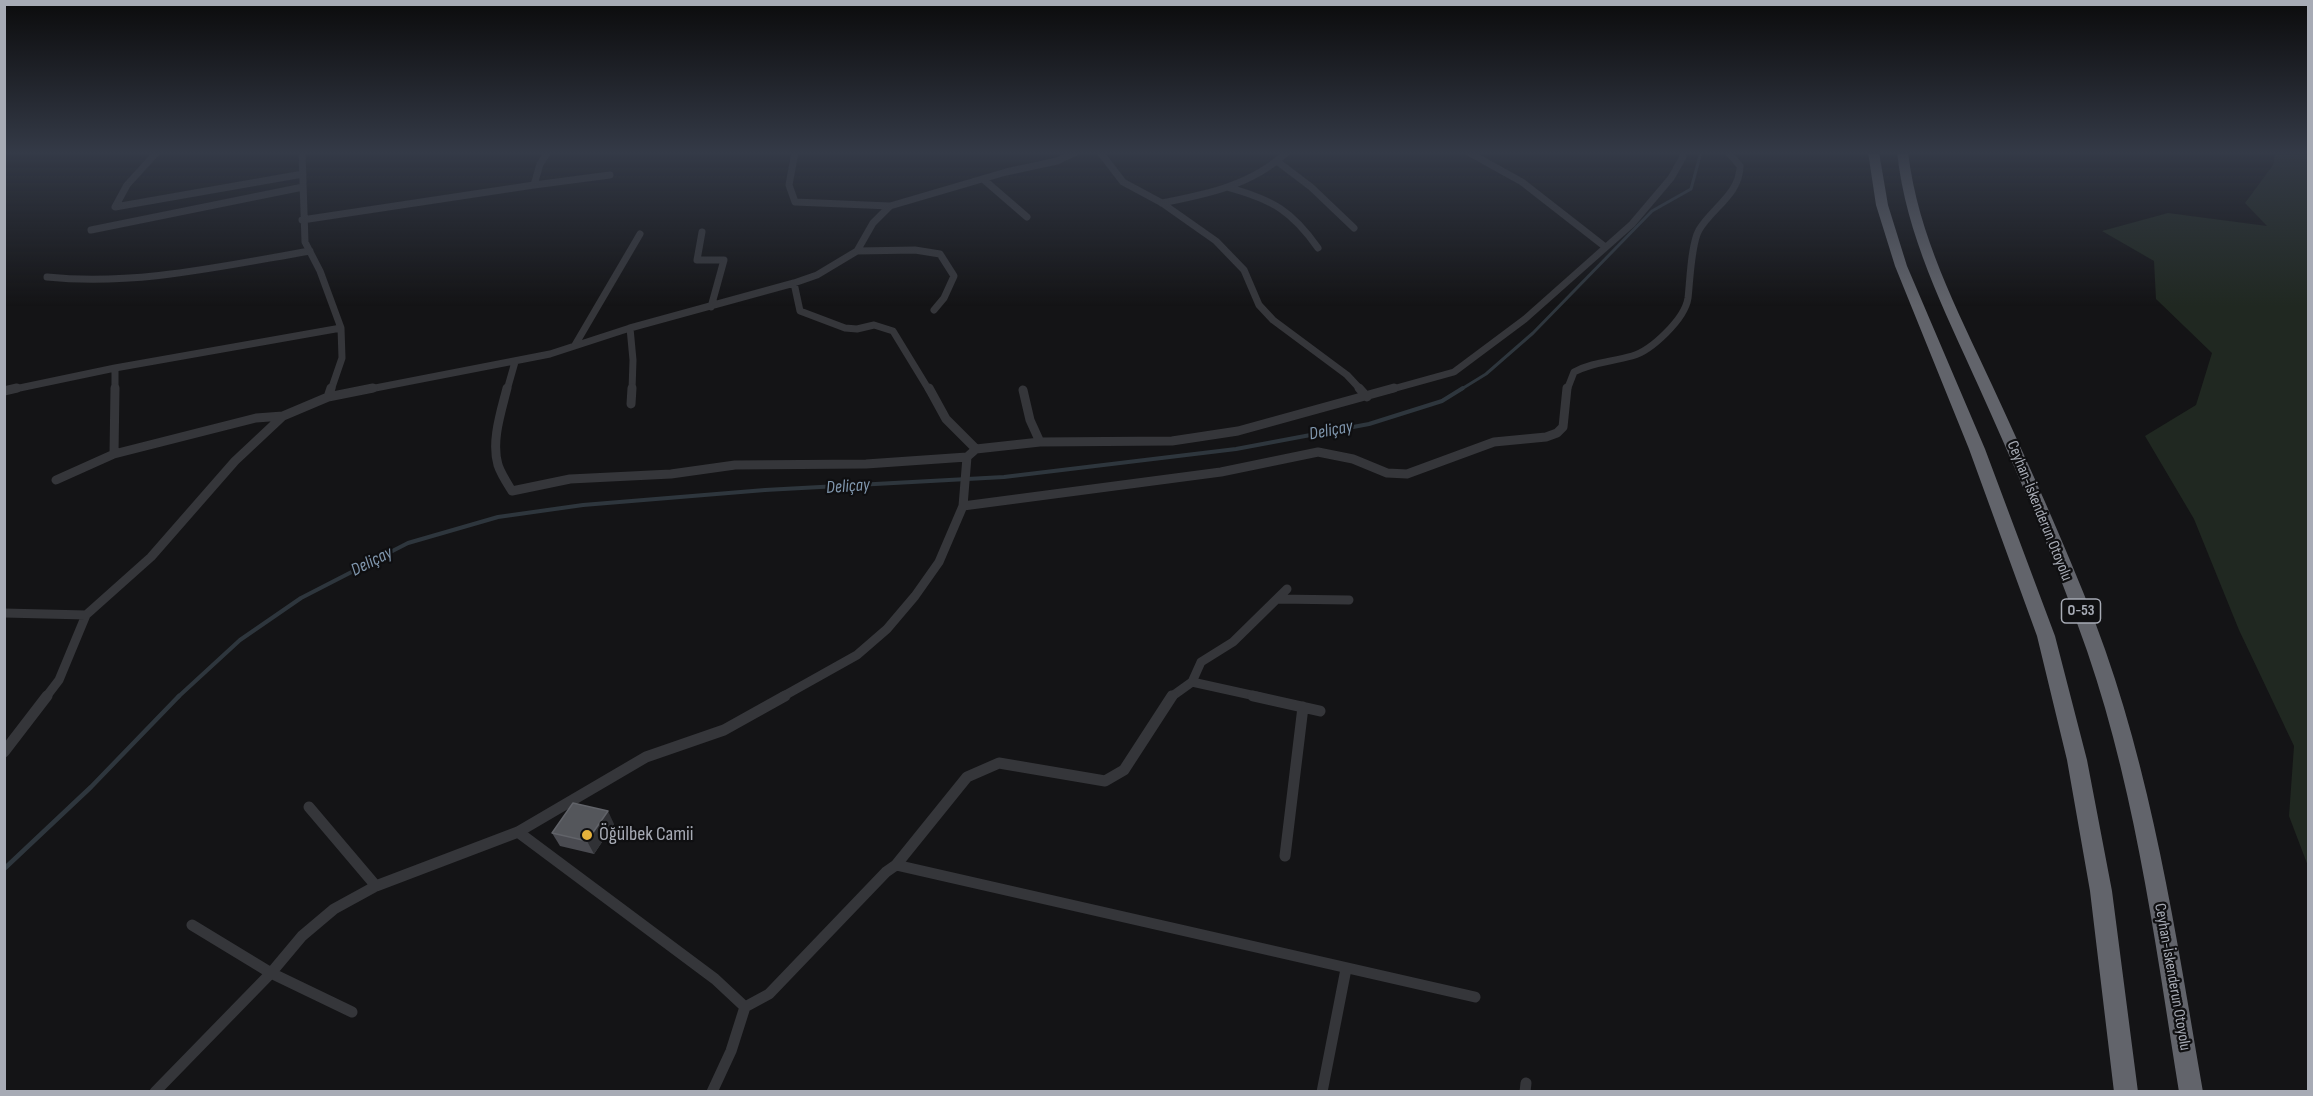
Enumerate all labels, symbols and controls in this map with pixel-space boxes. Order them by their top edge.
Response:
water label: Deliçay [1307,416,1355,446]
street label: Ceyhan-İskenderun Otoyolu [2002,438,2076,584]
water label: Deliçay [825,475,871,499]
water label: Deliçay [348,542,396,582]
road number: O-53 [2062,599,2100,623]
place label: Öğülbek Camii [599,823,693,847]
marker: Öğülbek Camii [580,828,594,842]
street label: Ceyhan-İskenderun Otoyolu [2150,902,2194,1052]

